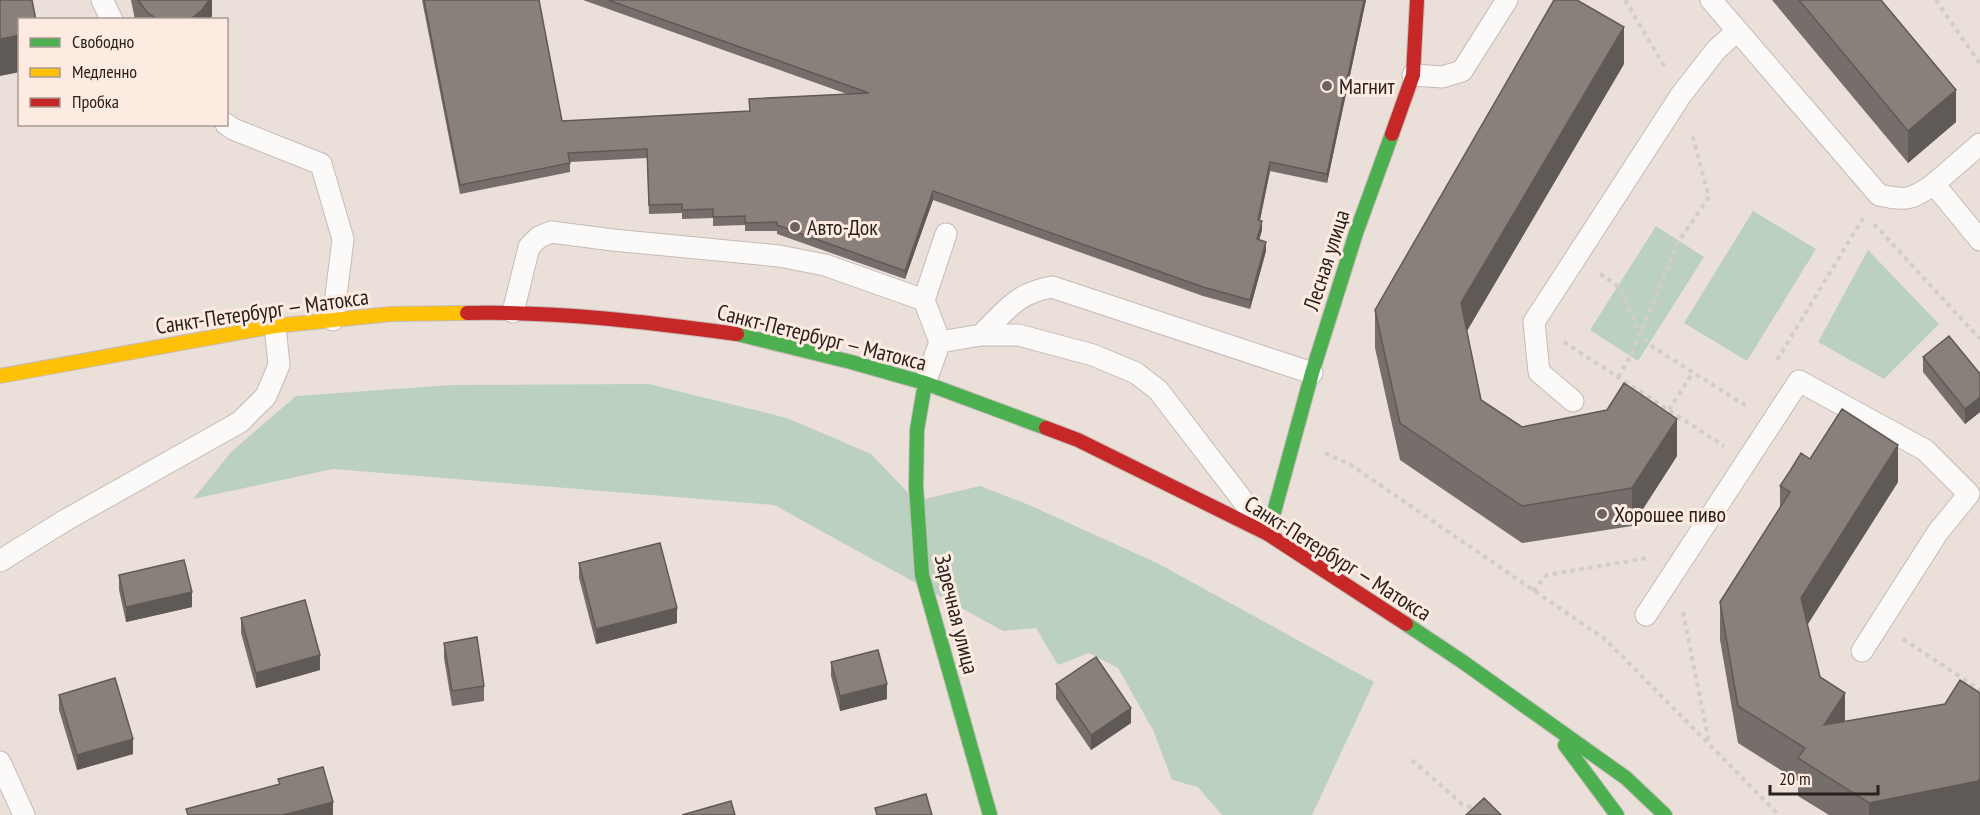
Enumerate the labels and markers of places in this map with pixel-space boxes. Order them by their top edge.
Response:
place label: Магнит [1339,72,1396,100]
marker: Магнит [1320,79,1334,93]
place label: Авто-Док [807,213,878,241]
marker: Авто-Док [788,220,802,234]
place label: Хорошее пиво [1614,500,1726,528]
marker: Хорошее пиво [1595,507,1609,521]

